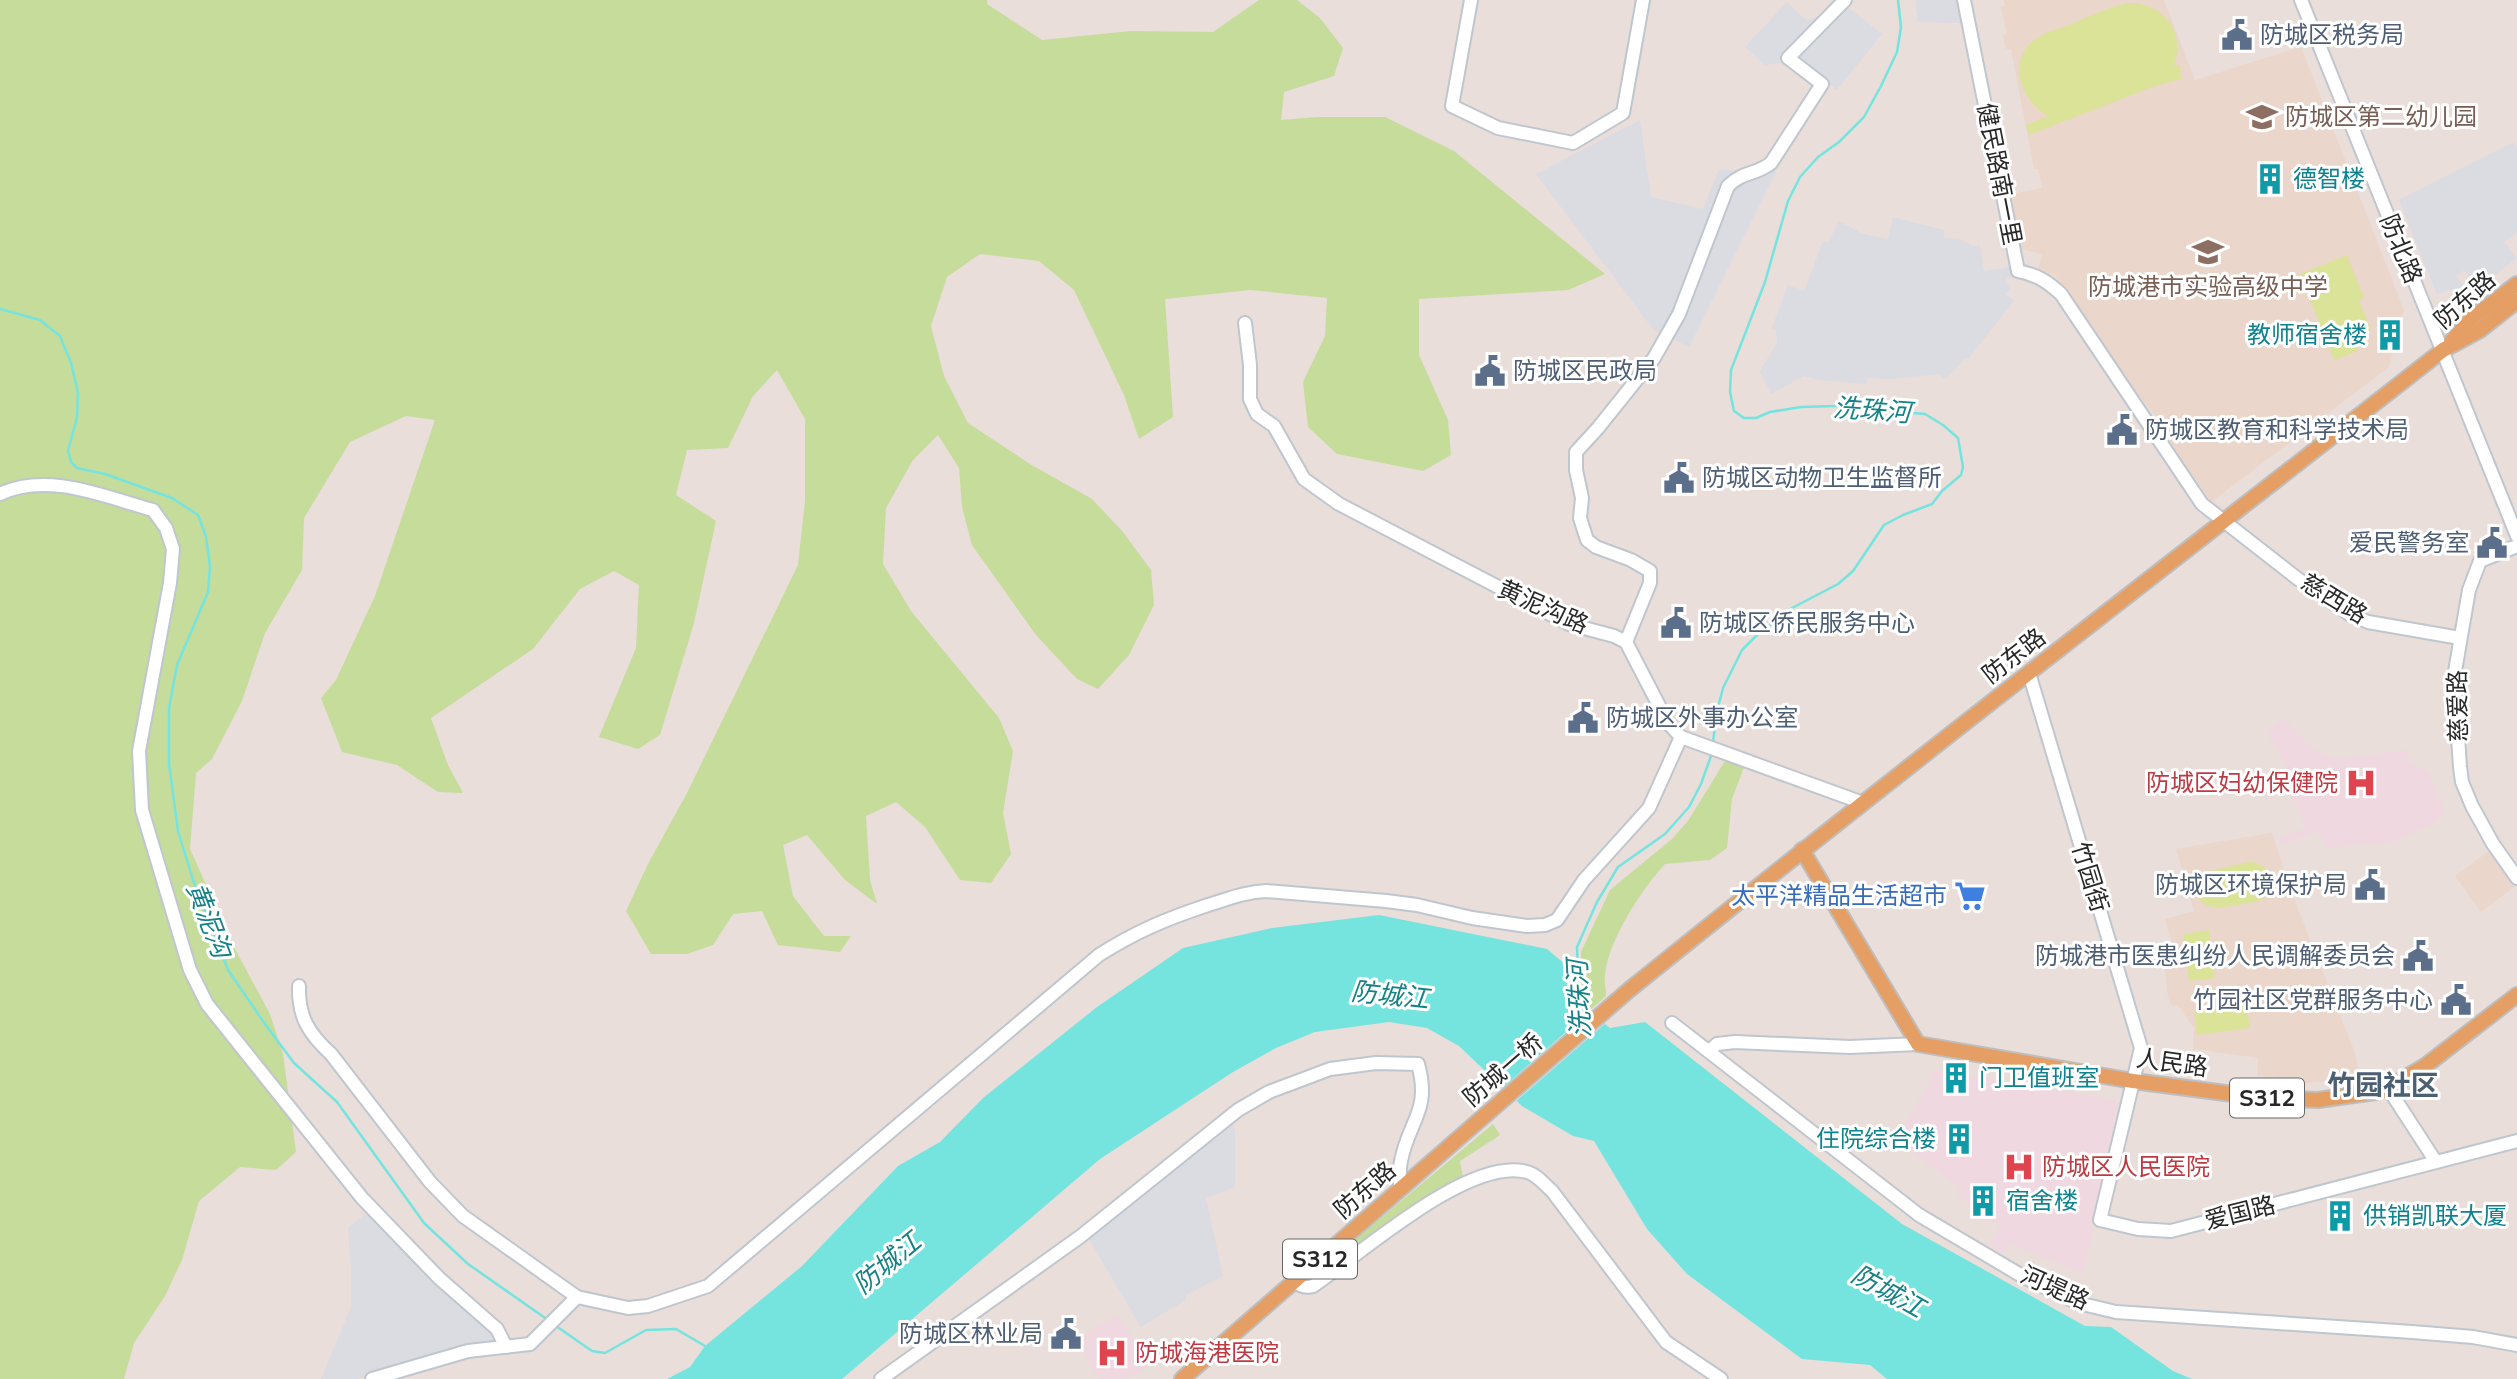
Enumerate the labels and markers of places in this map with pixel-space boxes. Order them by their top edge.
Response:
public building icon: 防城区税务局 [2220,18,2254,52]
place label: 防城区税务局 [2260,19,2404,49]
school or university icon: 防城区第二幼儿园 [2245,100,2279,134]
place label: 防城区第二幼儿园 [2285,101,2477,131]
building icon: 德智楼 [2253,162,2287,196]
place label: 德智楼 [2293,163,2365,193]
school or university icon: 防城港市实验高级中学 [2191,235,2225,269]
place label: 防城港市实验高级中学 [2088,271,2328,301]
building icon: 教师宿舍楼 [2373,318,2407,352]
place label: 教师宿舍楼 [2247,319,2367,349]
public building icon: 防城区民政局 [1473,354,1507,388]
place label: 防城区民政局 [1513,355,1657,385]
public building icon: 防城区教育和科学技术局 [2105,413,2139,447]
place label: 防城区教育和科学技术局 [2145,414,2409,444]
public building icon: 防城区动物卫生监督所 [1662,461,1696,495]
place label: 防城区动物卫生监督所 [1702,462,1942,492]
public building icon: 爱民警务室 [2475,526,2509,560]
place label: 爱民警务室 [2349,527,2469,557]
public building icon: 防城区侨民服务中心 [1659,606,1693,640]
place label: 防城区侨民服务中心 [1699,607,1915,637]
public building icon: 防城区外事办公室 [1566,701,1600,735]
place label: 防城区外事办公室 [1606,702,1798,732]
hospital icon: 防城区妇幼保健院 [2344,766,2378,800]
place label: 防城区妇幼保健院 [2146,767,2338,797]
public building icon: 防城区环境保护局 [2353,868,2387,902]
place label: 防城区环境保护局 [2155,869,2347,899]
supermarket icon: 太平洋精品生活超市 [1953,879,1987,913]
place label: 太平洋精品生活超市 [1731,880,1947,910]
public building icon: 防城港市医患纠纷人民调解委员会 [2401,939,2435,973]
place label: 防城港市医患纠纷人民调解委员会 [2035,940,2395,970]
public building icon: 竹园社区党群服务中心 [2439,983,2473,1017]
place label: 竹园社区党群服务中心 [2193,984,2433,1014]
building icon: 门卫值班室 [1939,1061,1973,1095]
place label: 门卫值班室 [1979,1062,2099,1092]
building icon: 住院综合楼 [1942,1122,1976,1156]
place label: 住院综合楼 [1816,1123,1936,1153]
hospital icon: 防城区人民医院 [2002,1150,2036,1184]
place label: 防城区人民医院 [2042,1151,2210,1181]
building icon: 宿舍楼 [1966,1184,2000,1218]
place label: 宿舍楼 [2006,1185,2078,1215]
building icon: 供销凯联大厦 [2323,1199,2357,1233]
place label: 供销凯联大厦 [2363,1200,2507,1230]
public building icon: 防城区林业局 [1049,1317,1083,1351]
place label: 防城区林业局 [899,1318,1043,1348]
hospital icon: 防城海港医院 [1095,1336,1129,1370]
place label: 防城海港医院 [1135,1337,1279,1367]

